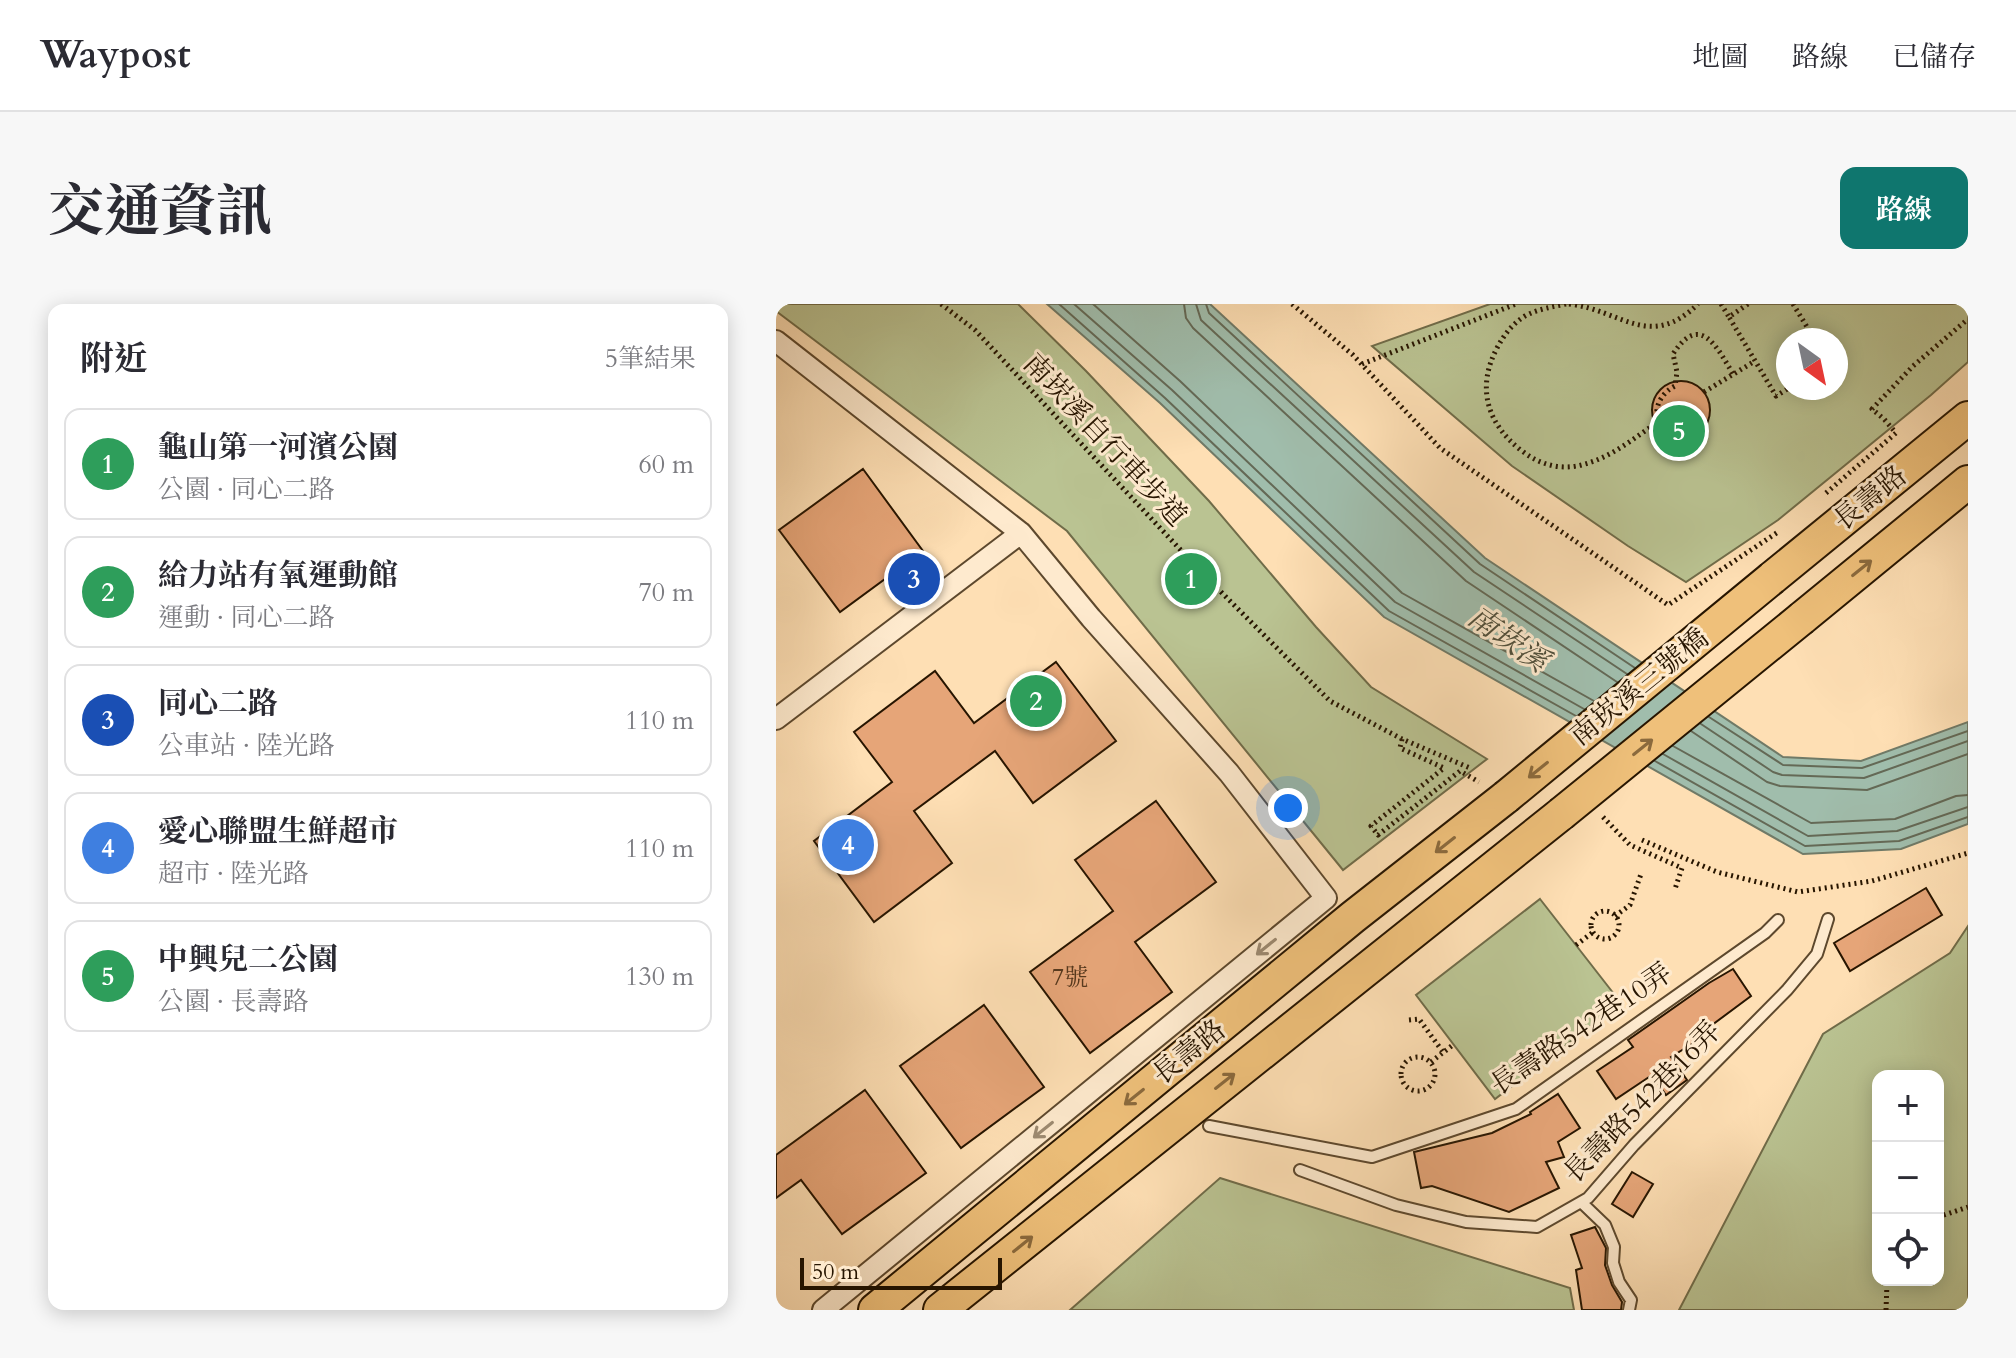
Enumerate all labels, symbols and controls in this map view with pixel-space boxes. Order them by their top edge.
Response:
text: Waypost [40,29,191,81]
text: 地圖 [1692,38,1748,76]
text: 路線 [1792,38,1848,76]
text: 已儲存 [1892,38,1976,76]
button: 路線 [1840,167,1968,249]
text: 交通資訊 [48,175,272,250]
north arrow [1776,328,1848,400]
text: 附近 [80,336,148,382]
text: 5筆結果 [605,341,696,376]
street label: 南崁溪自行車步道 [1015,345,1195,535]
pin: 5 [1653,401,1705,461]
text: 龜山第一河濱公園 [158,427,398,468]
text: 1 [101,447,115,482]
text: 60 m [638,447,694,482]
street label: 長壽路 [1825,457,1915,539]
text: 公園 · 同心二路 [158,472,335,507]
pin: 3 [888,549,940,609]
pin: 1 [1165,549,1217,609]
text: 給力站有氧運動館 [158,555,398,596]
one-way arrow [1852,560,1873,578]
text: 2 [101,575,115,610]
text: 70 m [638,575,694,610]
water label: 南崁溪 [1459,596,1559,683]
text: 運動 · 同心二路 [158,600,335,635]
street label: 南崁溪三號橋 [1562,619,1716,755]
pin: 2 [1010,671,1062,731]
text: 同心二路 [158,683,278,724]
text: 3 [101,703,115,738]
text: 110 m [625,703,694,738]
text: 公車站 · 陸光路 [158,728,335,763]
one-way arrow [1632,738,1653,756]
one-way arrow [1528,761,1549,779]
your location [1268,788,1308,828]
text: 愛心聯盟生鮮超市 [158,811,398,852]
pin: 4 [822,815,874,875]
text: 4 [101,831,115,866]
text: 110 m [625,831,694,866]
one-way arrow [1435,836,1456,854]
text: 超市 · 陸光路 [158,856,309,891]
one-way arrow [1256,938,1276,956]
text: 中興兒二公園 [158,939,338,980]
street label: 長壽路542巷10弄 [1483,954,1679,1104]
text: 5 [101,959,115,994]
text: 130 m [625,959,694,994]
house number: 7號 [1052,961,1088,994]
text: 公園 · 長壽路 [158,984,309,1019]
street label: 長壽路 [1144,1011,1234,1093]
street label: 長壽路542巷16弄 [1555,1013,1729,1191]
map controls [1872,1070,1944,1286]
button: + [1872,1070,1944,1142]
one-way arrow [1214,1072,1235,1089]
one-way arrow [1124,1088,1145,1106]
one-way arrow [1033,1121,1054,1139]
button: − [1872,1142,1944,1214]
button: locate [1872,1214,1944,1286]
one-way arrow [1012,1235,1033,1252]
scale bar [800,1254,1002,1290]
text: 50 m [812,1257,859,1287]

